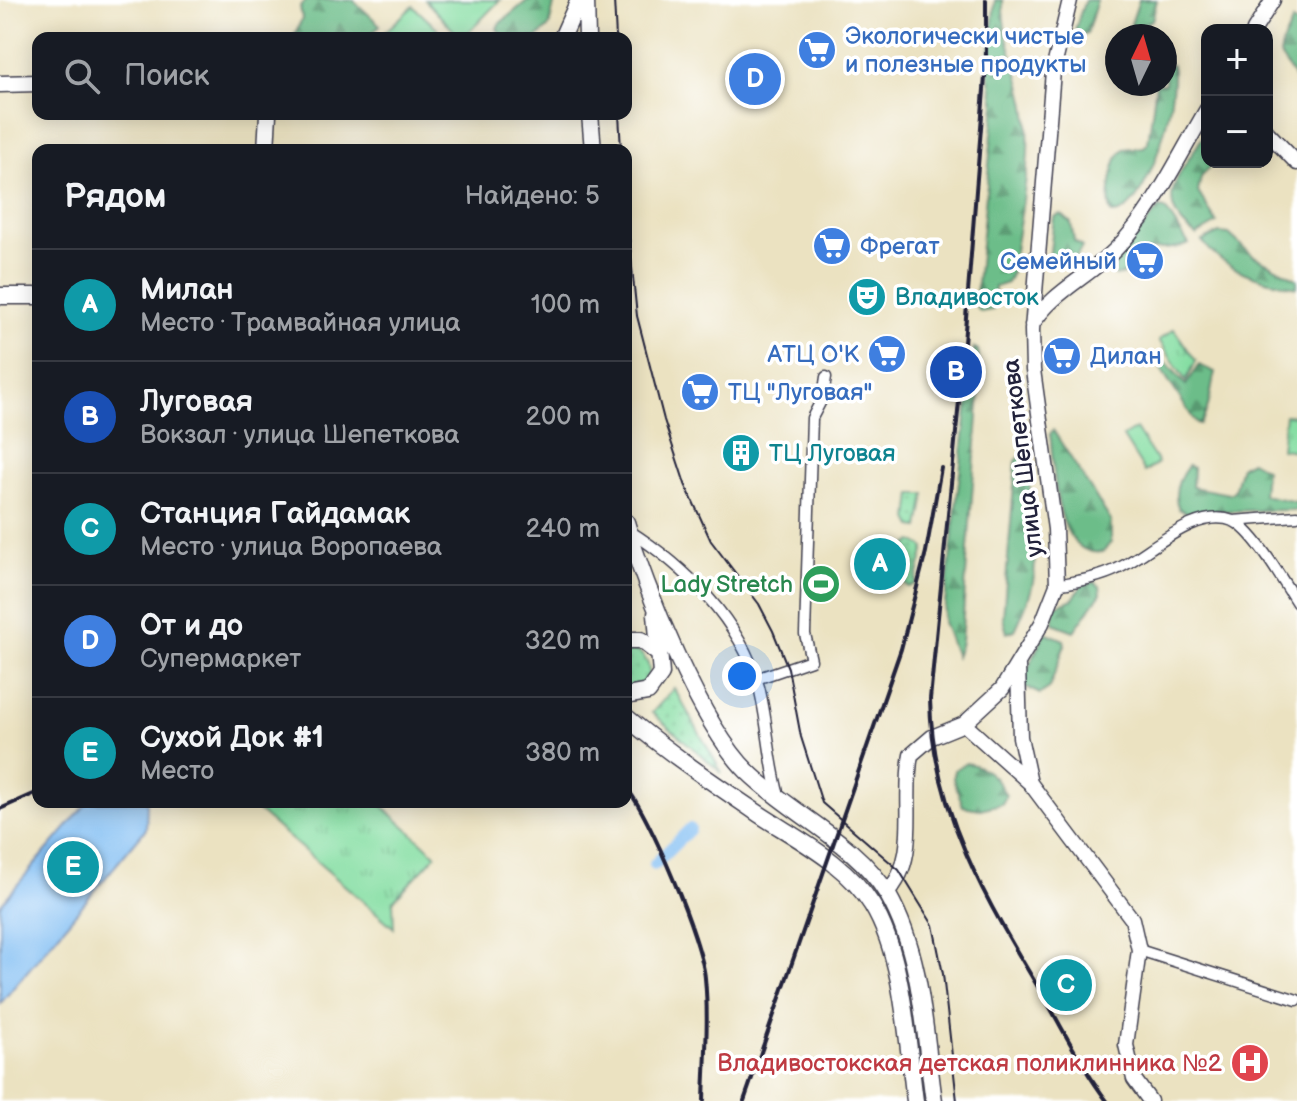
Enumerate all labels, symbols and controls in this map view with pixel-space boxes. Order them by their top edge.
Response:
place label: Экологически чистые и полезные продукты [845,22,1086,79]
north arrow [1105,24,1177,96]
map controls [1201,24,1273,168]
button: + [1201,24,1273,96]
supermarket icon: Экологически чистые и полезные продукты [796,29,838,71]
search box [32,32,632,120]
pin: D [729,49,781,109]
icon: search [60,54,104,98]
text: Поиск [124,58,210,94]
button: − [1201,96,1273,168]
text: Рядом [64,176,166,217]
text: Найдено: 5 [465,181,600,212]
supermarket icon: Фрегат [811,225,853,267]
place label: Фрегат [860,232,940,261]
supermarket icon: Семейный [1124,240,1166,282]
place label: Семейный [1000,247,1117,276]
text: Милан [140,272,234,308]
theatre icon: Владивосток [846,276,888,318]
place label: Владивосток [895,283,1039,312]
text: A [82,290,98,321]
text: 100 m [531,290,600,321]
text: Место · Трамвайная улица [140,308,461,339]
supermarket icon: АТЦ О'К [866,333,908,375]
supermarket icon: Дилан [1041,335,1083,377]
place label: АТЦ О'К [767,340,860,369]
pin: B [930,342,982,402]
place label: Дилан [1090,342,1162,371]
street label: улица Шепеткова [996,357,1050,559]
supermarket icon: ТЦ "Луговая" [679,371,721,413]
place label: ТЦ "Луговая" [728,378,872,407]
text: Луговая [140,384,253,420]
text: B [81,402,99,433]
text: 200 m [526,402,600,433]
text: Вокзал · улица Шепеткова [140,420,460,451]
building icon: ТЦ Луговая [720,432,762,474]
place label: ТЦ Луговая [769,439,896,468]
text: Станция Гайдамак [140,496,410,532]
text: C [81,514,99,545]
text: 240 m [525,514,600,545]
text: Место · улица Воропаева [140,532,442,563]
pin: A [854,534,906,594]
sports icon: Lady Stretch [800,563,842,605]
place label: Lady Stretch [660,570,793,599]
text: От и до [140,608,243,644]
text: D [81,626,99,657]
text: 320 m [525,626,600,657]
text: Супермаркет [140,644,301,675]
your location [722,656,762,696]
text: Сухой Док #1 [140,720,324,756]
text: E [82,738,98,769]
text: 380 m [525,738,600,769]
text: Место [140,756,214,787]
pin: E [47,837,99,897]
pin: C [1040,955,1092,1015]
hospital icon: Владивостокская детская поликлинника №2 [1229,1042,1271,1084]
place label: Владивостокская детская поликлинника №2 [717,1049,1222,1078]

